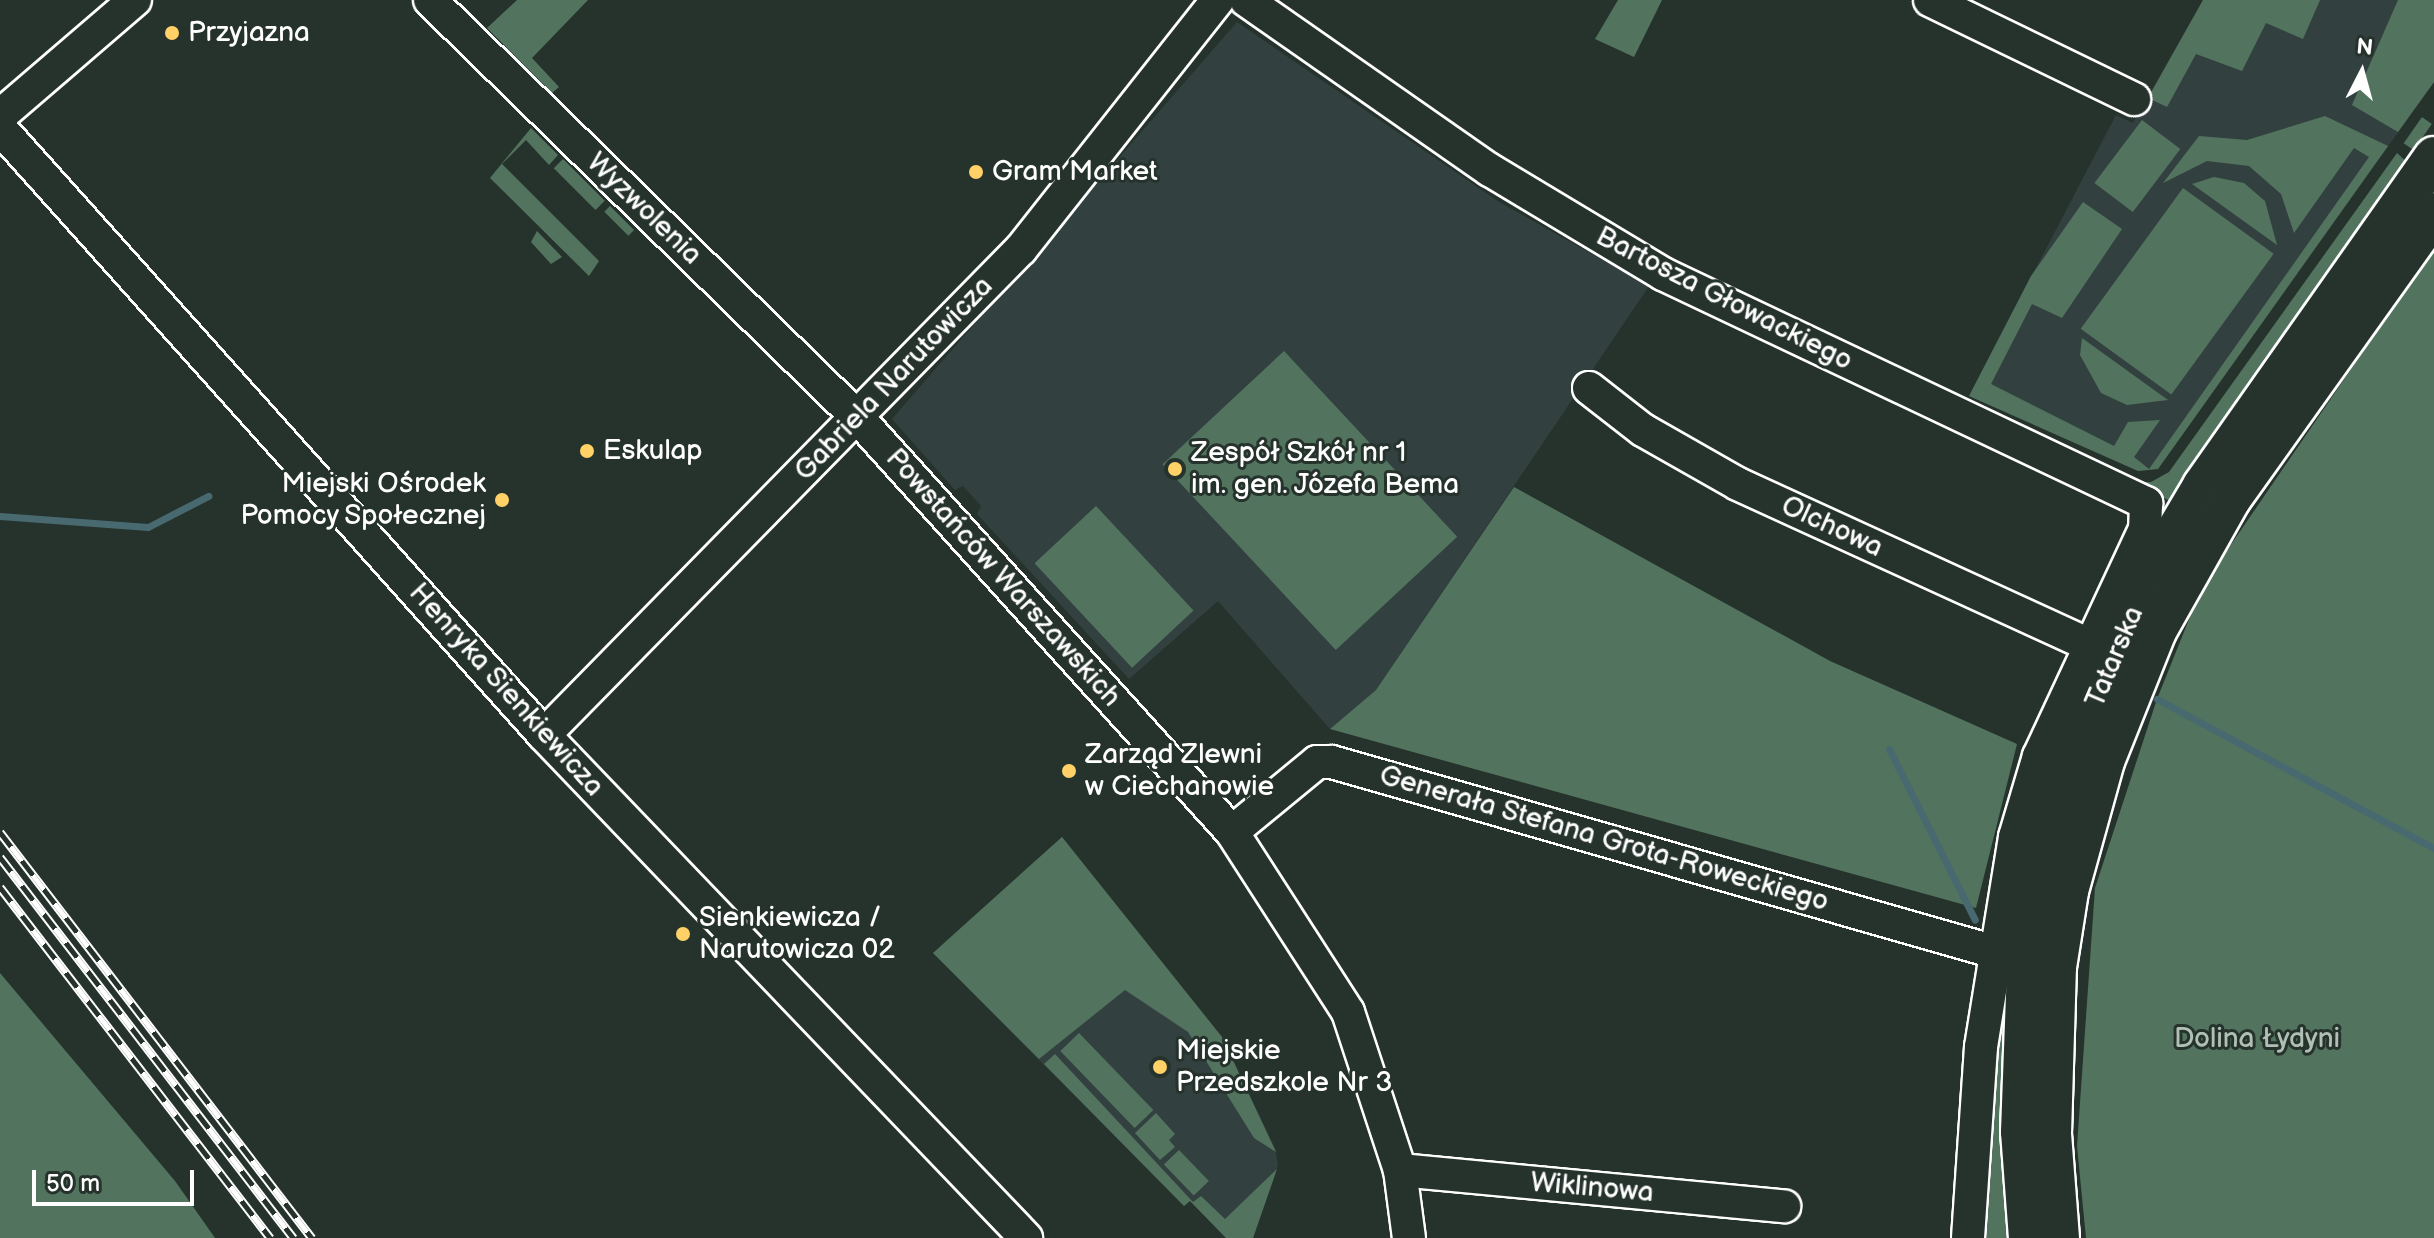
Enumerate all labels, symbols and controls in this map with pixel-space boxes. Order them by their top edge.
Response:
place label: Przyjazna [188,16,310,50]
marker: Przyjazna [163,24,181,42]
north arrow [2322,32,2402,112]
text: N [2355,33,2374,62]
street label: Wyzwolenia [580,146,708,272]
place label: Gram Market [992,155,1158,189]
marker: Gram Market [967,163,985,181]
street label: Bartosza Głowackiego [1590,220,1858,378]
street label: Gabriela Narutowicza [788,270,1000,488]
place label: Eskulap [603,434,703,468]
place label: Zespół Szkół nr 1 im. gen. Józefa Bema [1191,436,1460,502]
marker: Eskulap [578,442,596,460]
street label: Powstańców Warszawskich [878,442,1128,714]
marker: Zespół Szkół nr 1 im. gen. Józefa Bema [1166,460,1184,478]
place label: Miejski Ośrodek Pomocy Społecznej [238,467,486,533]
street label: Olchowa [1776,489,1888,565]
marker: Miejski Ośrodek Pomocy Społecznej [493,491,511,509]
street label: Henryka Sienkiewicza [401,576,611,804]
street label: Tatarska [2079,601,2151,713]
place label: Zarząd Zlewni w Ciechanowie [1085,738,1274,804]
street label: Generała Stefana Grota-Roweckiego [1375,759,1833,919]
marker: Zarząd Zlewni w Ciechanowie [1060,762,1078,780]
place label: Sienkiewicza / Narutowicza 02 [699,901,895,967]
marker: Sienkiewicza / Narutowicza 02 [674,925,692,943]
park label: Dolina Łydyni [2174,1022,2340,1056]
place label: Miejskie Przedszkole Nr 3 [1176,1034,1392,1100]
marker: Miejskie Przedszkole Nr 3 [1151,1058,1169,1076]
scale bar [36,1154,198,1204]
street label: Wiklinowa [1529,1166,1655,1210]
text: 50 m [46,1169,100,1198]

